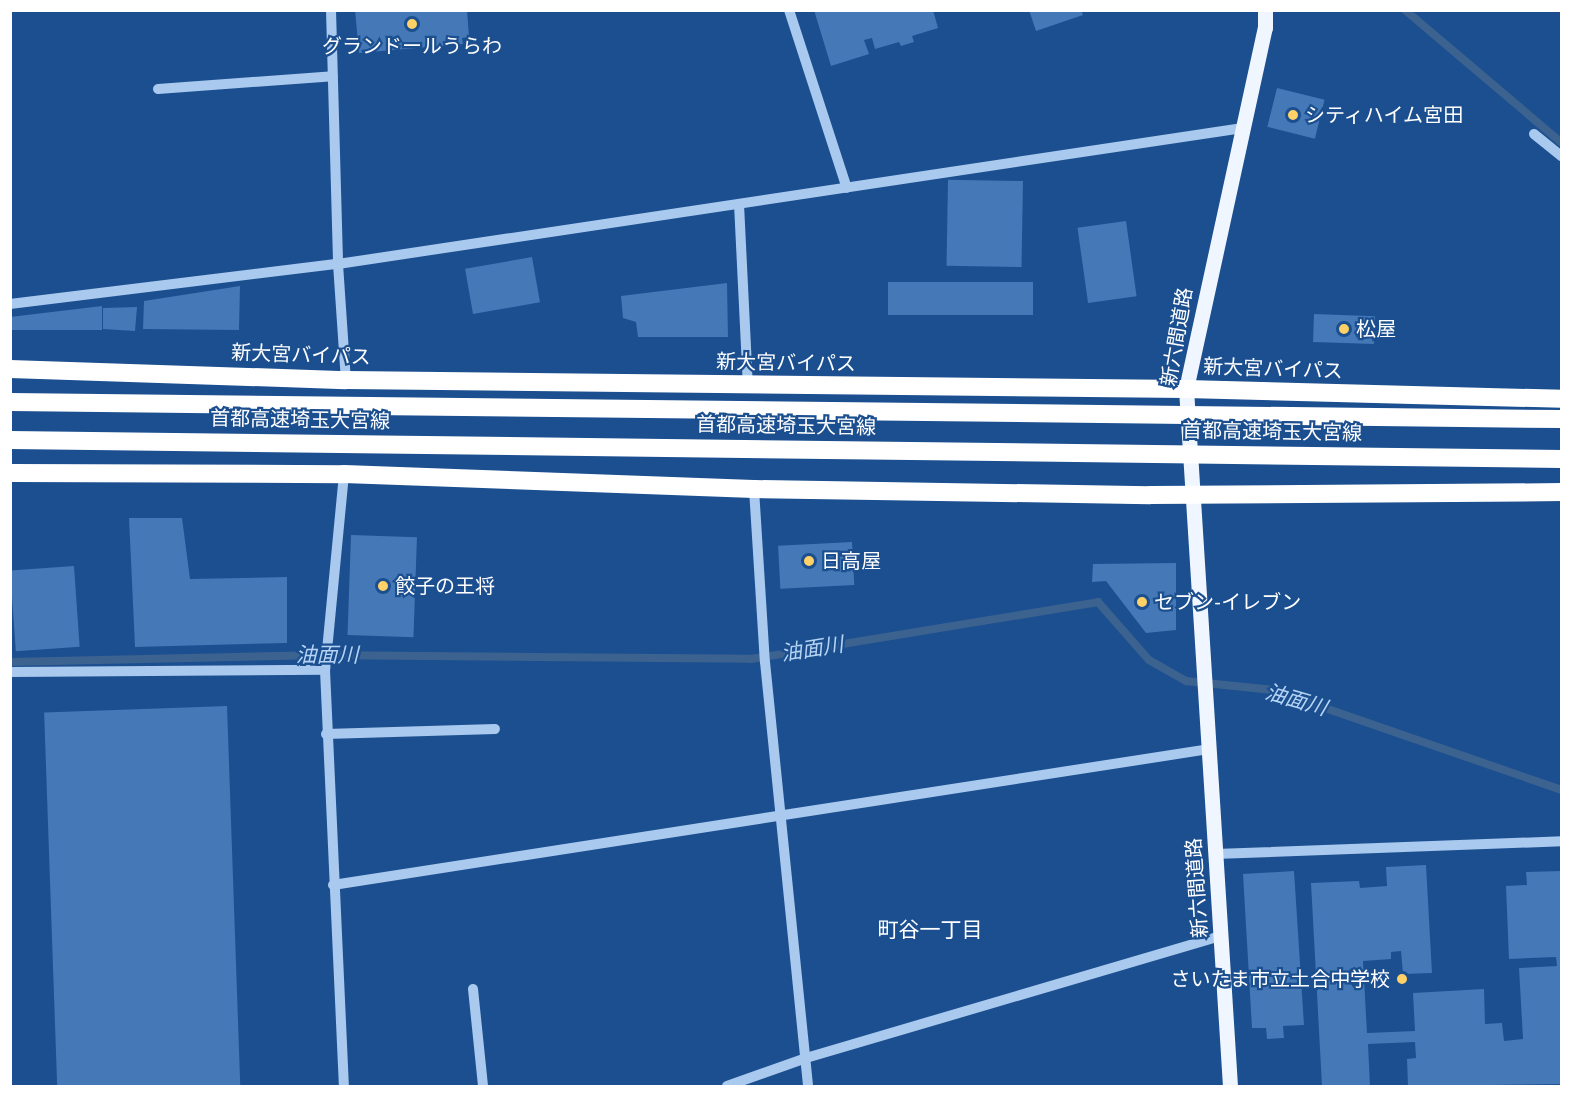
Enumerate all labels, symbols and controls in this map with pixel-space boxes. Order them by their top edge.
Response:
marker: グランドールうらわ [405,17,419,31]
place label: グランドールうらわ [322,34,502,58]
place label: シティハイム宮田 [1305,103,1465,127]
marker: シティハイム宮田 [1286,108,1300,122]
street label: 新六間道路 [1156,286,1198,388]
place label: 松屋 [1356,317,1396,341]
marker: 松屋 [1337,322,1351,336]
street label: 新大宮バイパス [231,341,371,369]
street label: 新大宮バイパス [716,350,856,376]
street label: 新大宮バイパス [1203,355,1343,383]
street label: 首都高速埼玉大宮線 [210,406,390,434]
street label: 首都高速埼玉大宮線 [696,412,876,440]
street label: 首都高速埼玉大宮線 [1182,418,1362,446]
place label: 日高屋 [821,549,881,573]
marker: 日高屋 [802,554,816,568]
place label: 餃子の王将 [395,574,495,598]
marker: 餃子の王将 [376,579,390,593]
place label: セブン-イレブン [1154,590,1301,614]
marker: セブン-イレブン [1135,595,1149,609]
water label: 油面川 [779,632,845,666]
water label: 油面川 [296,642,358,668]
water label: 油面川 [1262,679,1330,721]
street label: 新六間道路 [1182,837,1212,939]
district label: 町谷一丁目 [878,917,982,943]
place label: さいたま市立土合中学校 [1170,967,1390,991]
marker: さいたま市立土合中学校 [1395,972,1409,986]

